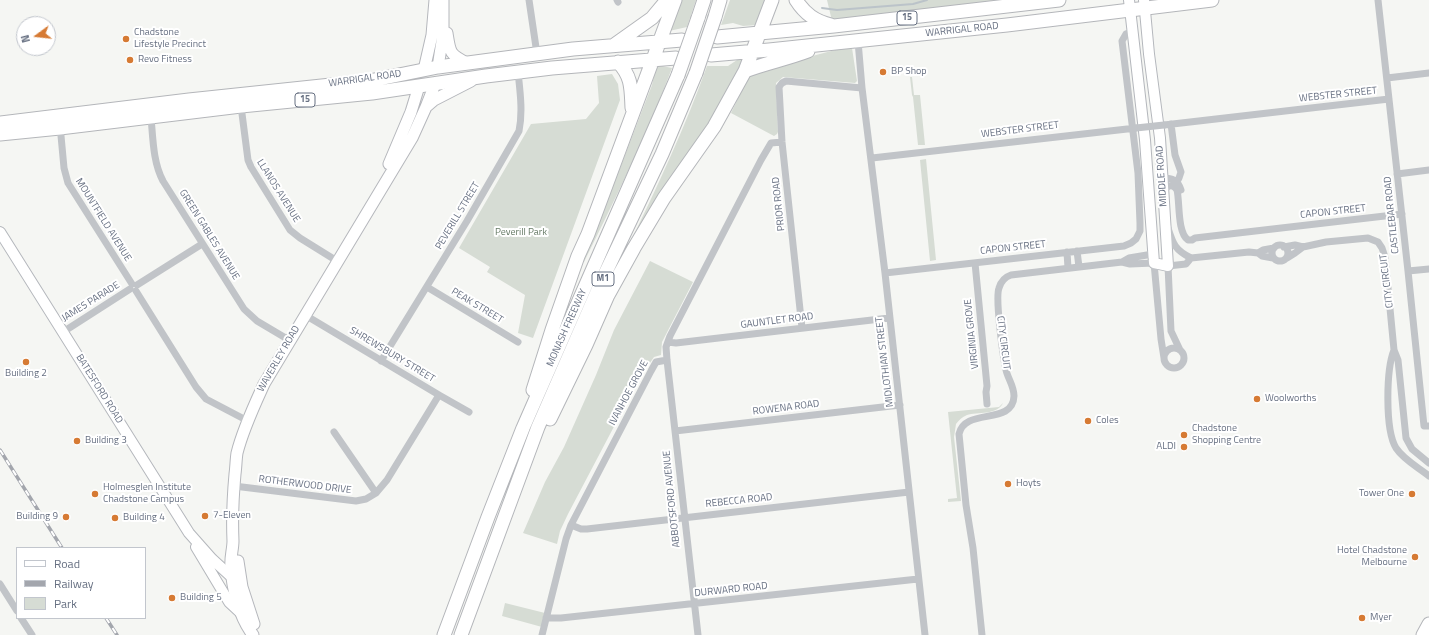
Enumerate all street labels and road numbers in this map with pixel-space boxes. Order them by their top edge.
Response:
road number: 15 [897,11,917,25]
street label: WARRIGAL ROAD [925,20,999,40]
street label: WARRIGAL ROAD [328,68,402,90]
street label: WEBSTER STREET [1298,85,1378,105]
road number: 15 [295,93,315,107]
street label: WEBSTER STREET [980,119,1060,141]
street label: MIDDLE ROAD [1154,145,1170,207]
street label: LLANOS AVENUE [254,157,302,225]
street label: MOUNTFIELD AVENUE [72,176,134,264]
street label: PRIOR ROAD [770,176,788,232]
street label: CASTLEBAR ROAD [1382,176,1402,254]
street label: PEVERILL STREET [433,180,483,252]
street label: GREEN GABLES AVENUE [176,188,242,282]
street label: CAPON STREET [1300,203,1366,221]
street label: CAPON STREET [980,239,1046,257]
street label: CITY CIRCUIT [1378,253,1396,309]
road number: M1 [592,272,614,286]
street label: JAMES PARADE [60,279,122,325]
street label: PEAK STREET [449,286,505,326]
street label: MONASH FREEWAY [544,287,590,369]
street label: VIRGINIA GROVE [962,298,982,370]
street label: GAUNTLET ROAD [740,311,814,331]
street label: CITY CIRCUIT [994,315,1012,371]
street label: MIDLOTHIAN STREET [874,316,896,408]
street label: WAVERLEY ROAD [255,324,303,394]
street label: SHREWSBURY STREET [347,325,437,385]
street label: BATESFORD ROAD [73,352,125,426]
street label: IVANHOE GROVE [607,358,651,428]
street label: ROWENA ROAD [752,398,820,418]
street label: ABBOTSFORD AVENUE [661,450,683,548]
street label: ROTHERWOOD DRIVE [258,473,352,497]
street label: REBECCA ROAD [705,492,773,510]
street label: DURWARD ROAD [694,580,768,600]

